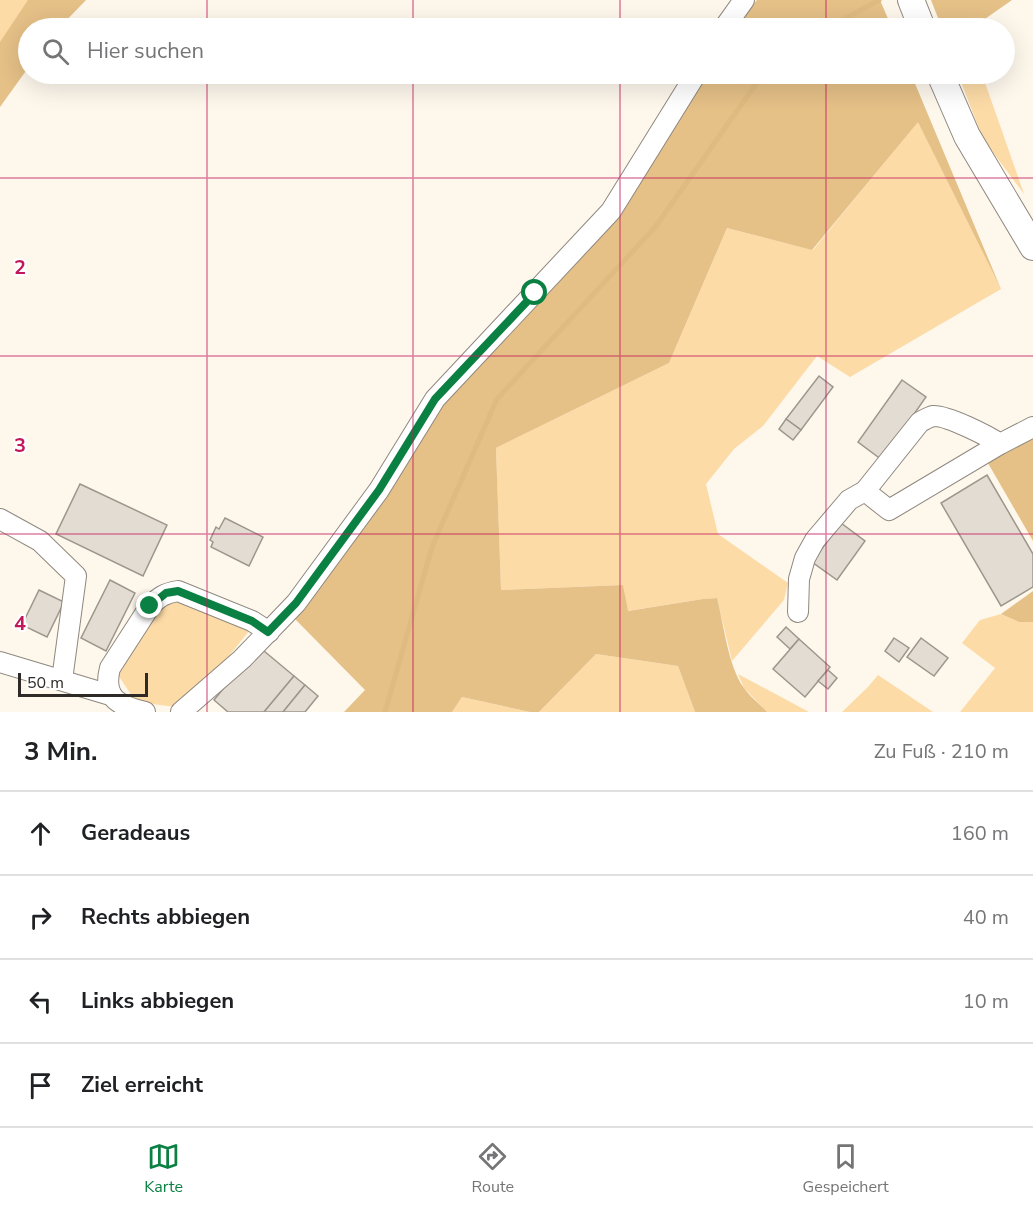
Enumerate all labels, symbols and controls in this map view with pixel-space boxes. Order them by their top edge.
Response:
search box [18,18,1015,84]
icon: search [39,35,72,68]
text: Hier suchen [87,36,204,66]
text: 2 [14,254,26,281]
route start [521,279,547,305]
text: 3 [14,432,26,459]
route end [136,592,162,618]
text: 4 [14,610,26,637]
scale bar [18,670,148,698]
text: 50 m [27,672,64,694]
text: 3 Min. [24,734,97,769]
text: Zu Fuß · 210 m [874,738,1009,765]
icon: ahead [24,817,57,850]
text: Geradeaus [81,818,190,848]
text: 160 m [951,820,1009,847]
icon: right [24,901,57,934]
text: Rechts abbiegen [81,902,250,932]
text: 40 m [963,904,1009,931]
icon: left [24,985,57,1018]
text: Links abbiegen [81,986,234,1016]
text: 10 m [963,988,1009,1015]
icon: arrive [24,1069,57,1102]
text: Ziel erreicht [81,1070,203,1100]
tab: Karte [144,1140,183,1198]
tab: Route [472,1140,514,1198]
tab: Gespeichert [803,1140,889,1198]

